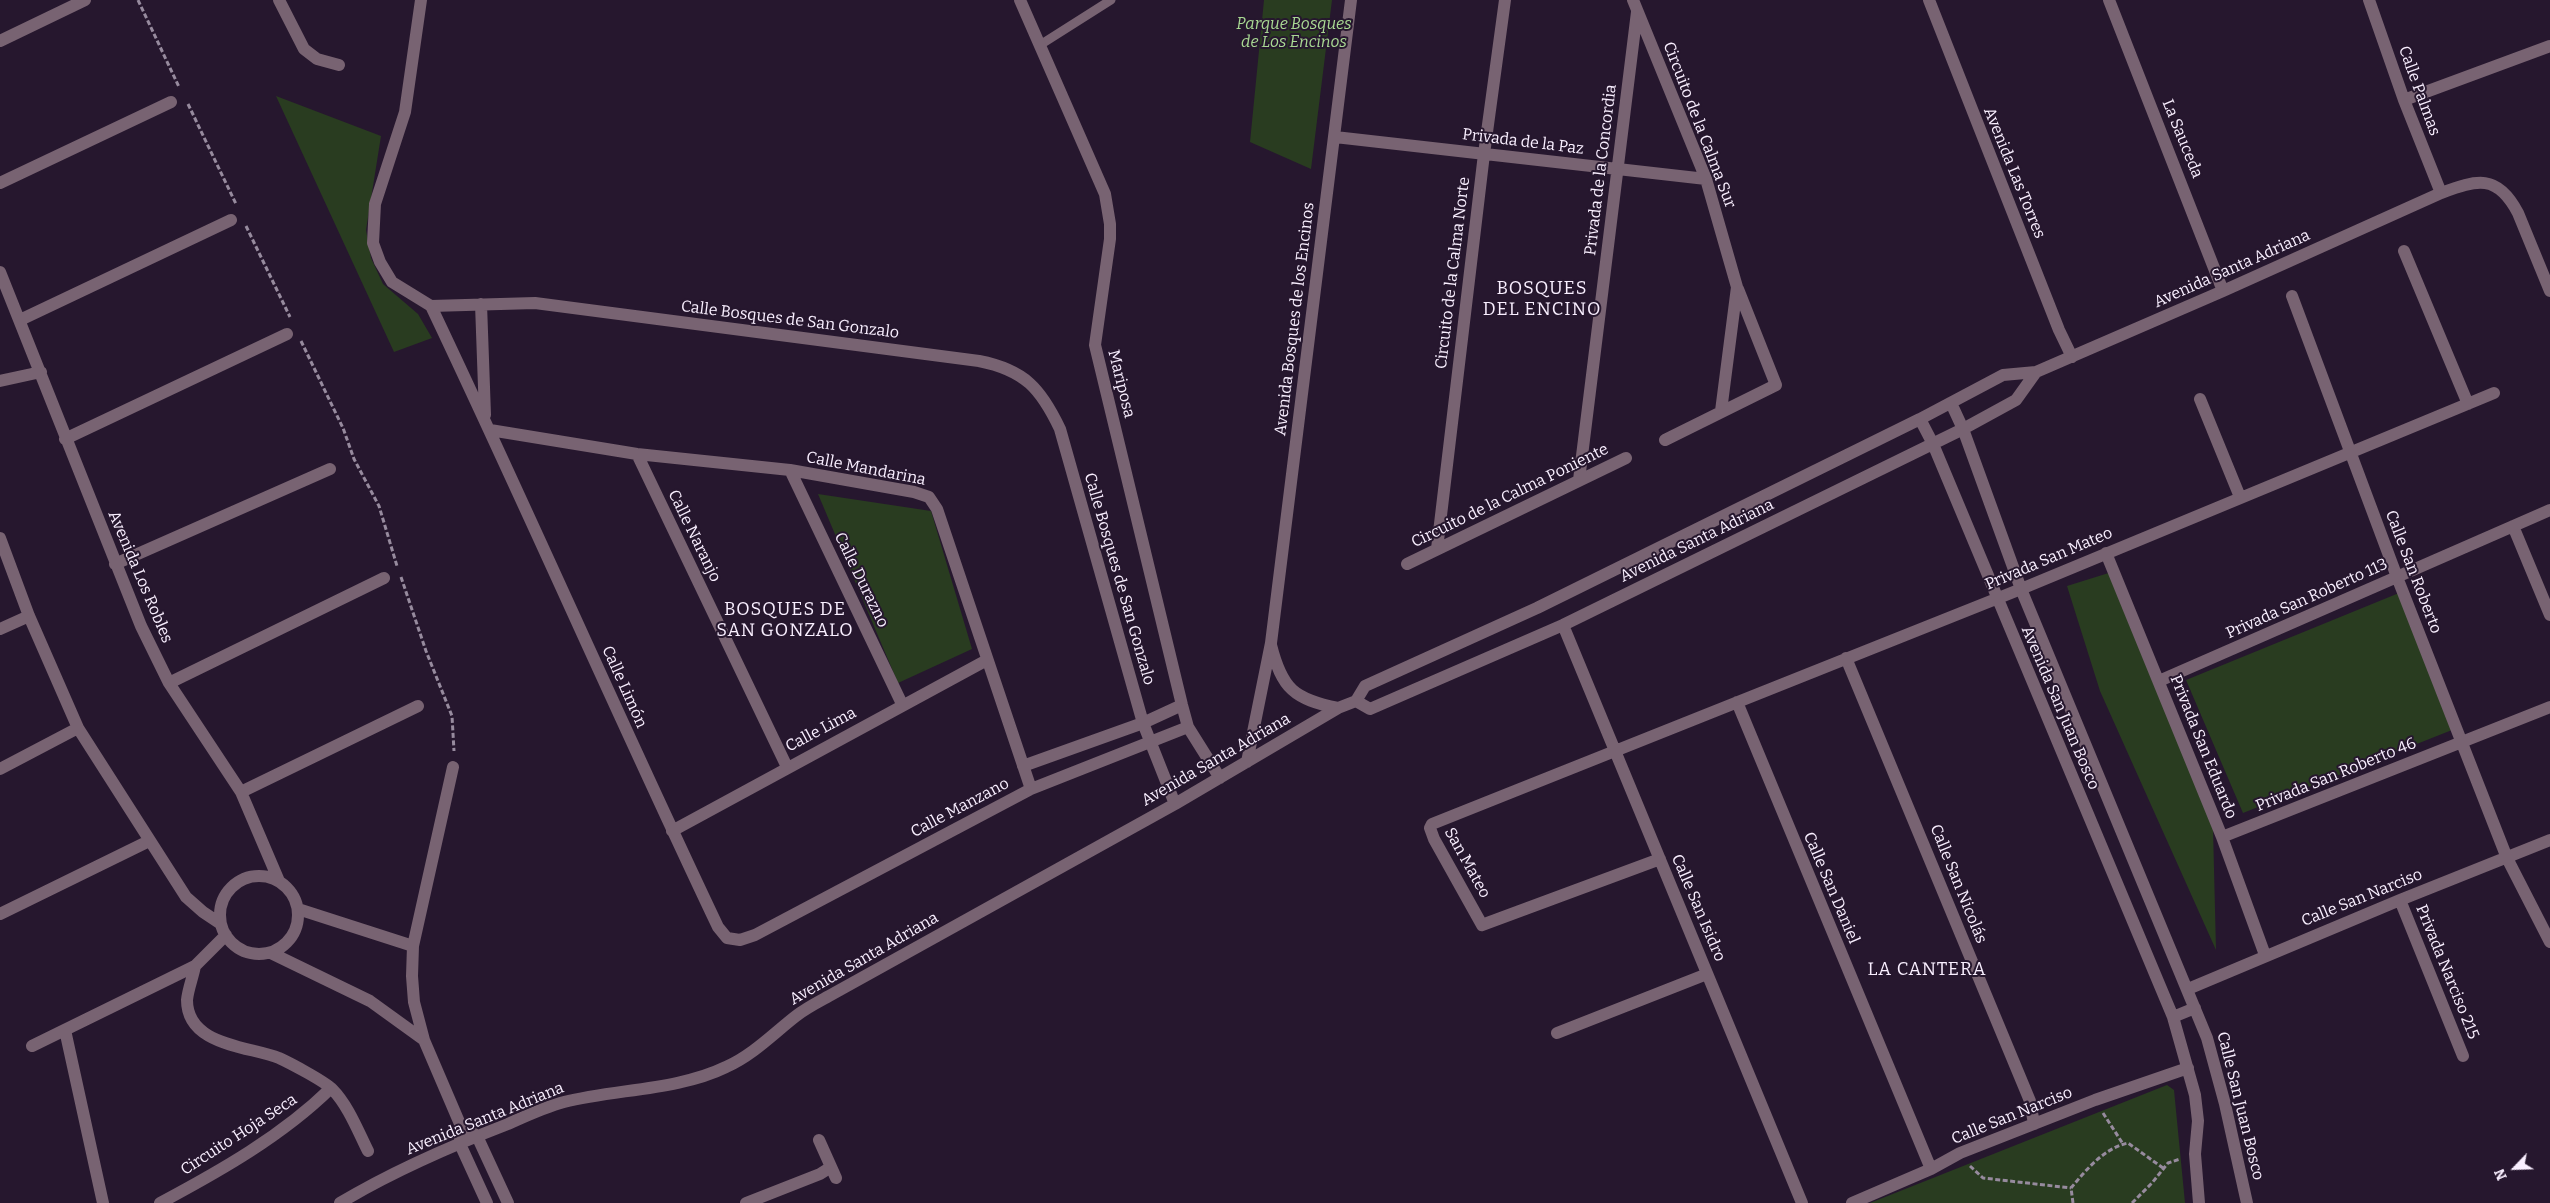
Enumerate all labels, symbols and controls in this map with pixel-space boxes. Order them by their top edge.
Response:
park label: Parque Bosques de Los Encinos [1236,15,1352,53]
street label: Circuito de la Calma Sur [1658,39,1740,211]
street label: Calle Palmas [2394,44,2444,138]
street label: Privada de la Concordia [1581,83,1621,257]
street label: La Sauceda [2158,97,2206,181]
street label: Avenida Las Torres [1979,105,2049,241]
street label: Privada de la Paz [1461,125,1585,159]
street label: Circuito de la Calma Norte [1432,176,1474,370]
street label: Avenida Bosques de los Encinos [1271,201,1319,437]
street label: Avenida Santa Adriana [2151,226,2313,312]
district label: BOSQUES DEL ENCINO [1481,278,1603,320]
street label: Calle Bosques de San Gonzalo [680,297,900,343]
street label: Mariposa [1103,348,1139,420]
street label: Circuito de la Calma Poniente [1408,440,1612,552]
street label: Calle Mandarina [805,448,927,490]
street label: Calle Bosques de San Gonzalo [1079,471,1159,687]
street label: Calle Naranjo [663,487,725,585]
street label: Avenida Santa Adriana [1617,495,1777,587]
street label: Avenida Los Robles [103,508,177,646]
street label: Calle San Roberto [2381,508,2445,636]
street label: Privada San Mateo [1982,524,2116,594]
street label: Calle Durazno [830,529,892,631]
street label: Privada San Roberto 113 [2223,555,2391,643]
district label: BOSQUES DE SAN GONZALO [715,599,855,642]
street label: Avenida San Juan Bosco [2017,623,2103,793]
street label: Calle Limón [597,643,651,731]
street label: Privada San Eduardo [2165,672,2241,822]
street label: Calle Lima [782,703,860,757]
street label: Avenida Santa Adriana [1138,709,1294,811]
street label: Privada San Roberto 46 [2253,734,2419,816]
street label: Calle Manzano [908,774,1012,842]
street label: Calle San Nicolás [1925,822,1991,946]
street label: San Mateo [1440,824,1494,902]
street label: Calle San Daniel [1799,829,1863,947]
street label: Calle San Isidro [1667,852,1729,964]
street label: Calle San Narciso [2299,865,2425,931]
street label: Privada Narciso 215 [2411,902,2483,1042]
street label: Avenida Santa Adriana [786,908,942,1010]
district label: LA CANTERA [1866,959,1988,981]
street label: Calle San Juan Bosco [2212,1030,2268,1182]
street label: Avenida Santa Adriana [403,1078,567,1160]
street label: Calle San Narciso [1949,1083,2075,1149]
street label: Circuito Hoja Seca [177,1090,301,1180]
north arrow [2490,1143,2540,1193]
text: N [2491,1166,2511,1183]

